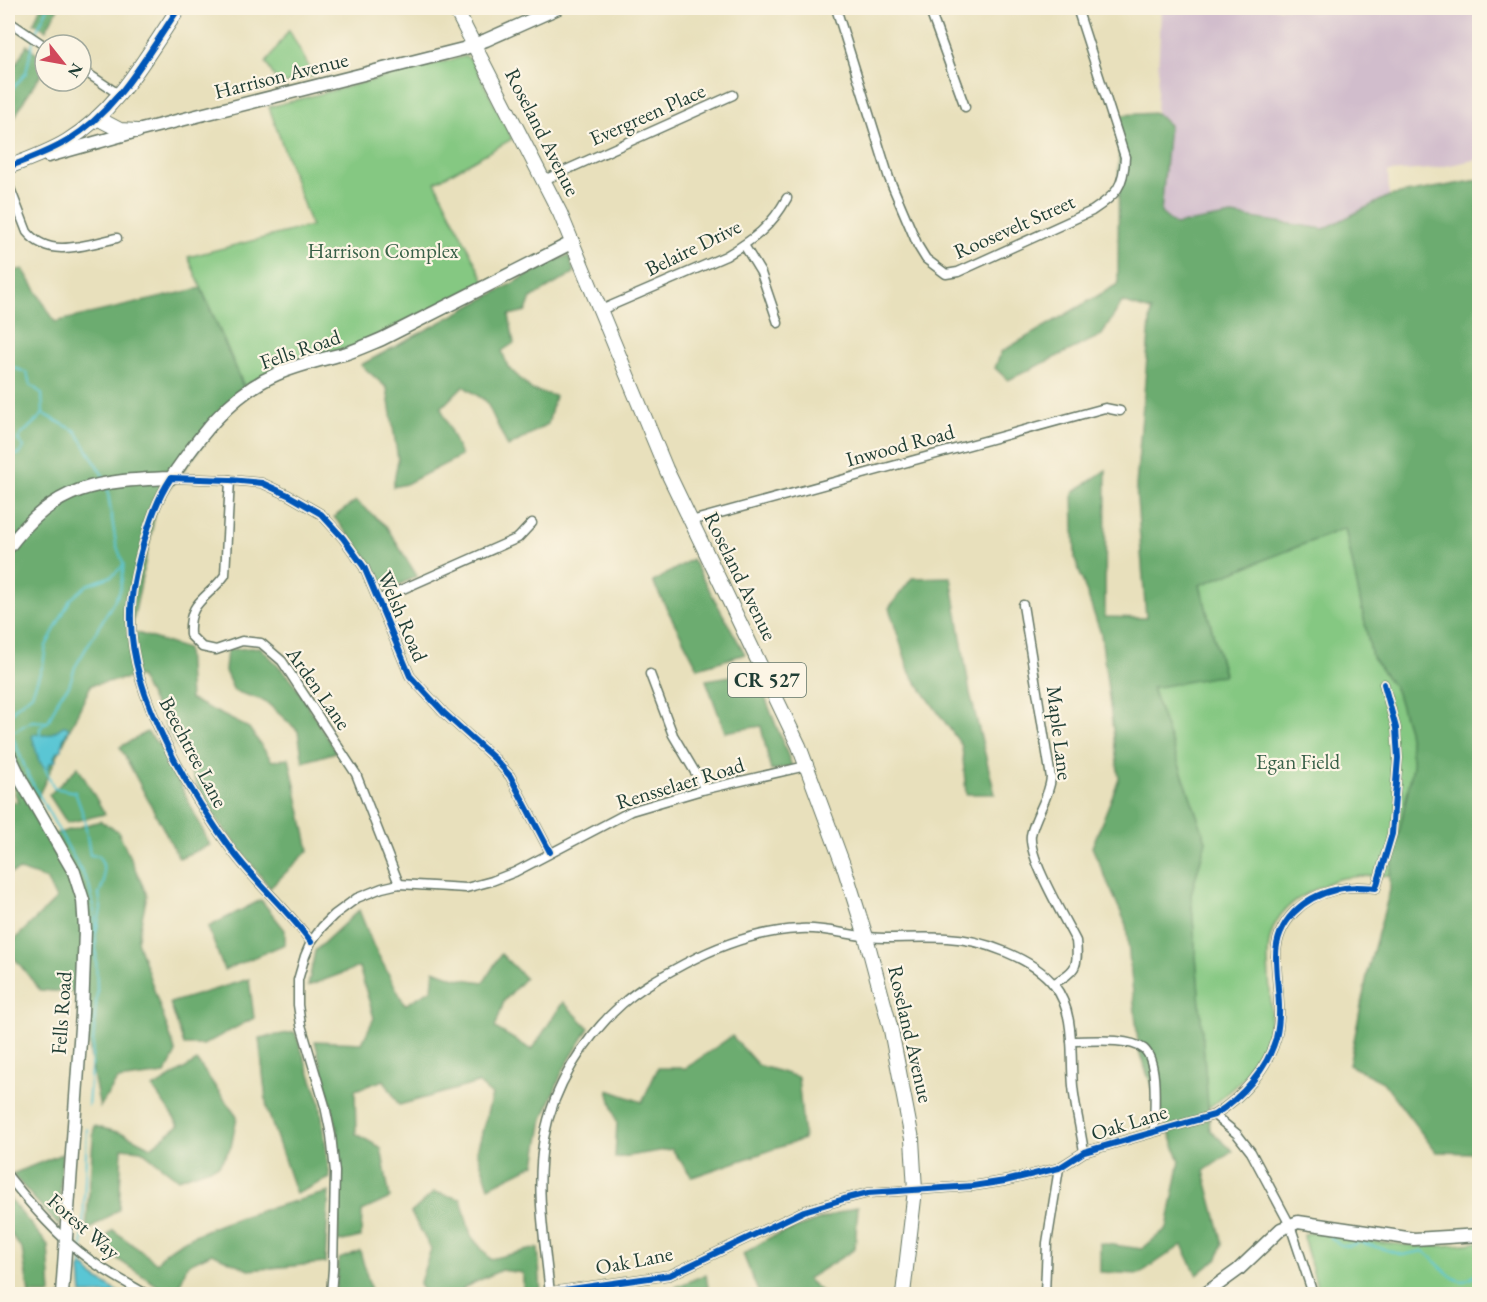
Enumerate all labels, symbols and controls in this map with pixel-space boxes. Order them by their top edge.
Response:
north arrow [33,33,93,93]
street label: Harrison Avenue [211,45,351,105]
text: N [63,60,88,81]
street label: Roseland Avenue [499,64,587,200]
street label: Evergreen Place [585,76,709,152]
street label: Roosevelt Street [949,187,1079,265]
street label: Belaire Drive [641,212,745,282]
park label: Harrison Complex [307,237,459,264]
street label: Fells Road [256,323,344,375]
street label: Inwood Road [843,417,958,472]
street label: Roseland Avenue [698,507,784,645]
street label: Welsh Road [372,566,434,666]
street label: Arden Lane [280,640,357,735]
road number: CR 527 [728,663,806,697]
street label: Maple Lane [1041,684,1079,782]
street label: Beechtree Lane [154,692,234,812]
park label: Egan Field [1256,748,1341,775]
street label: Rensselaer Road [613,751,748,815]
street label: Roseland Avenue [882,963,940,1105]
street label: Fells Road [45,970,77,1056]
street label: Oak Lane [1088,1098,1170,1146]
street label: Forest Way [42,1187,127,1266]
street label: Oak Lane [593,1239,675,1281]

